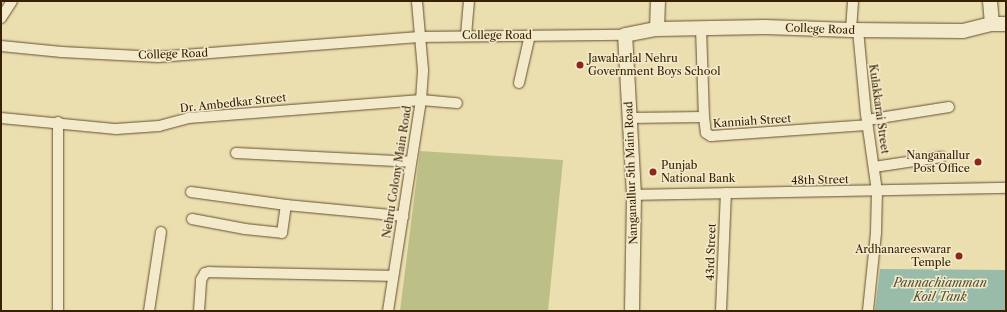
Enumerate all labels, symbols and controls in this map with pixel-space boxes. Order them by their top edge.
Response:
street label: College Road [785,21,855,37]
street label: College Road [462,28,532,42]
street label: College Road [138,46,208,62]
place label: Jawaharlal Nehru Government Boys School [588,52,720,78]
marker: Jawaharlal Nehru Government Boys School [575,60,585,70]
street label: Kulakkarai Street [866,63,892,155]
street label: Dr. Ambedkar Street [179,91,287,115]
street label: Nanganallur 5th Main Road [622,101,640,245]
street label: Nehru Colony Main Road [380,105,414,239]
street label: Kanniah Street [712,112,792,130]
place label: Nanganallur Post Office [906,149,970,175]
marker: Nanganallur Post Office [973,157,983,167]
place label: Punjab National Bank [661,159,735,185]
marker: Punjab National Bank [648,167,658,177]
street label: 48th Street [791,173,849,187]
street label: 43rd Street [703,223,719,281]
place label: Ardhanareeswarar Temple [855,243,951,269]
marker: Ardhanareeswarar Temple [954,251,964,261]
water label: Pannachiamman Koil Tank [893,276,987,304]

